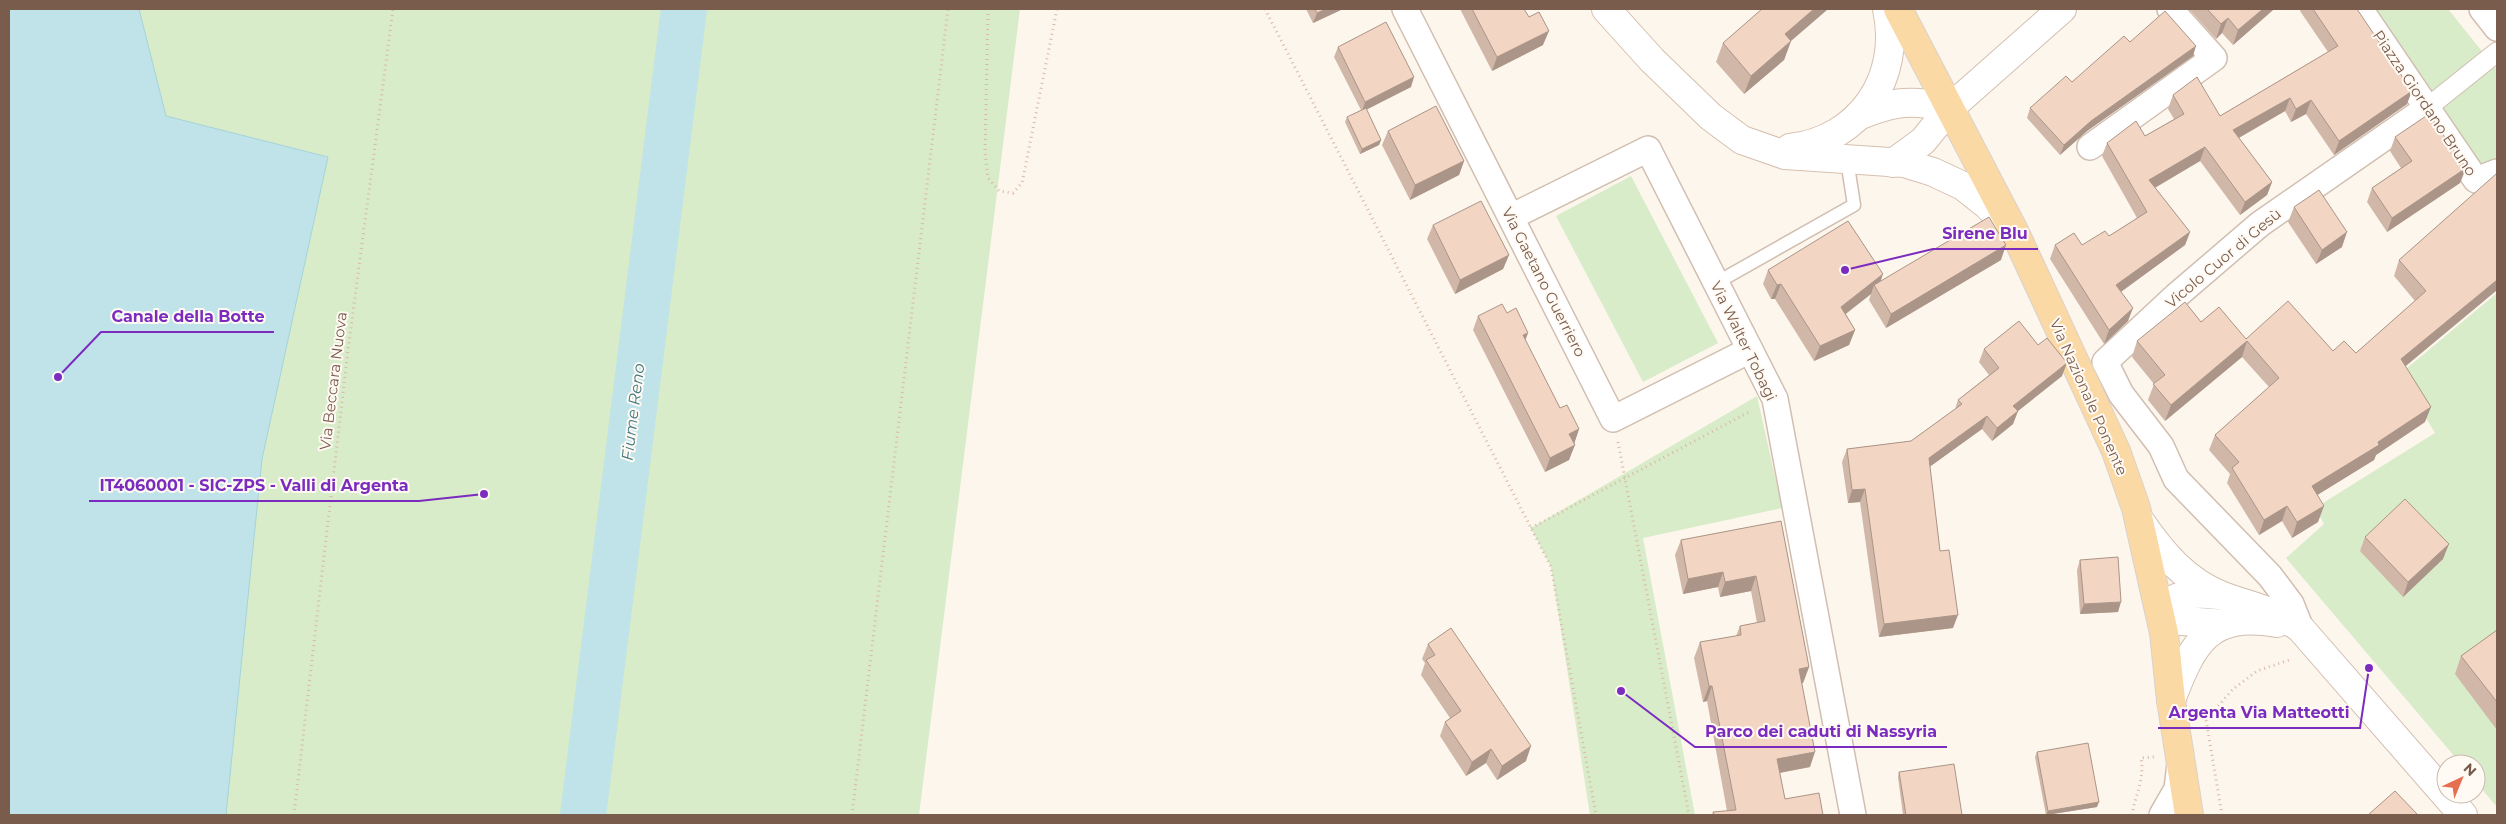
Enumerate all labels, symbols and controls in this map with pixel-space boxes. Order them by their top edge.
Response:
street label: Piazza Giordano Bruno [2369,26,2481,180]
street label: Via Gaetano Guerriero [1498,204,1590,360]
street label: Vicolo Cuor di Gesù [2161,204,2285,312]
callout: Sirene Blu [1933,218,2038,249]
text: Sirene Blu [1942,224,2028,243]
street label: Via Walter Tobagi [1707,278,1781,404]
callout: Canale della Botte [101,301,274,332]
text: Canale della Botte [111,307,265,326]
street label: Via Beccara Nuova [315,311,351,451]
street label: Via Nazionale Ponente [2046,316,2132,478]
water label: Fiume Reno [618,362,648,462]
callout: IT4060001 - SIC-ZPS - Valli di Argenta [89,470,419,501]
text: IT4060001 - SIC-ZPS - Valli di Argenta [99,476,409,495]
callout: Argenta Via Matteotti [2158,697,2360,728]
text: Argenta Via Matteotti [2167,703,2350,722]
callout: Parco dei caduti di Nassyria [1695,716,1947,747]
text: Parco dei caduti di Nassyria [1705,722,1937,741]
north arrow [2436,754,2486,804]
text: N [2460,759,2480,780]

